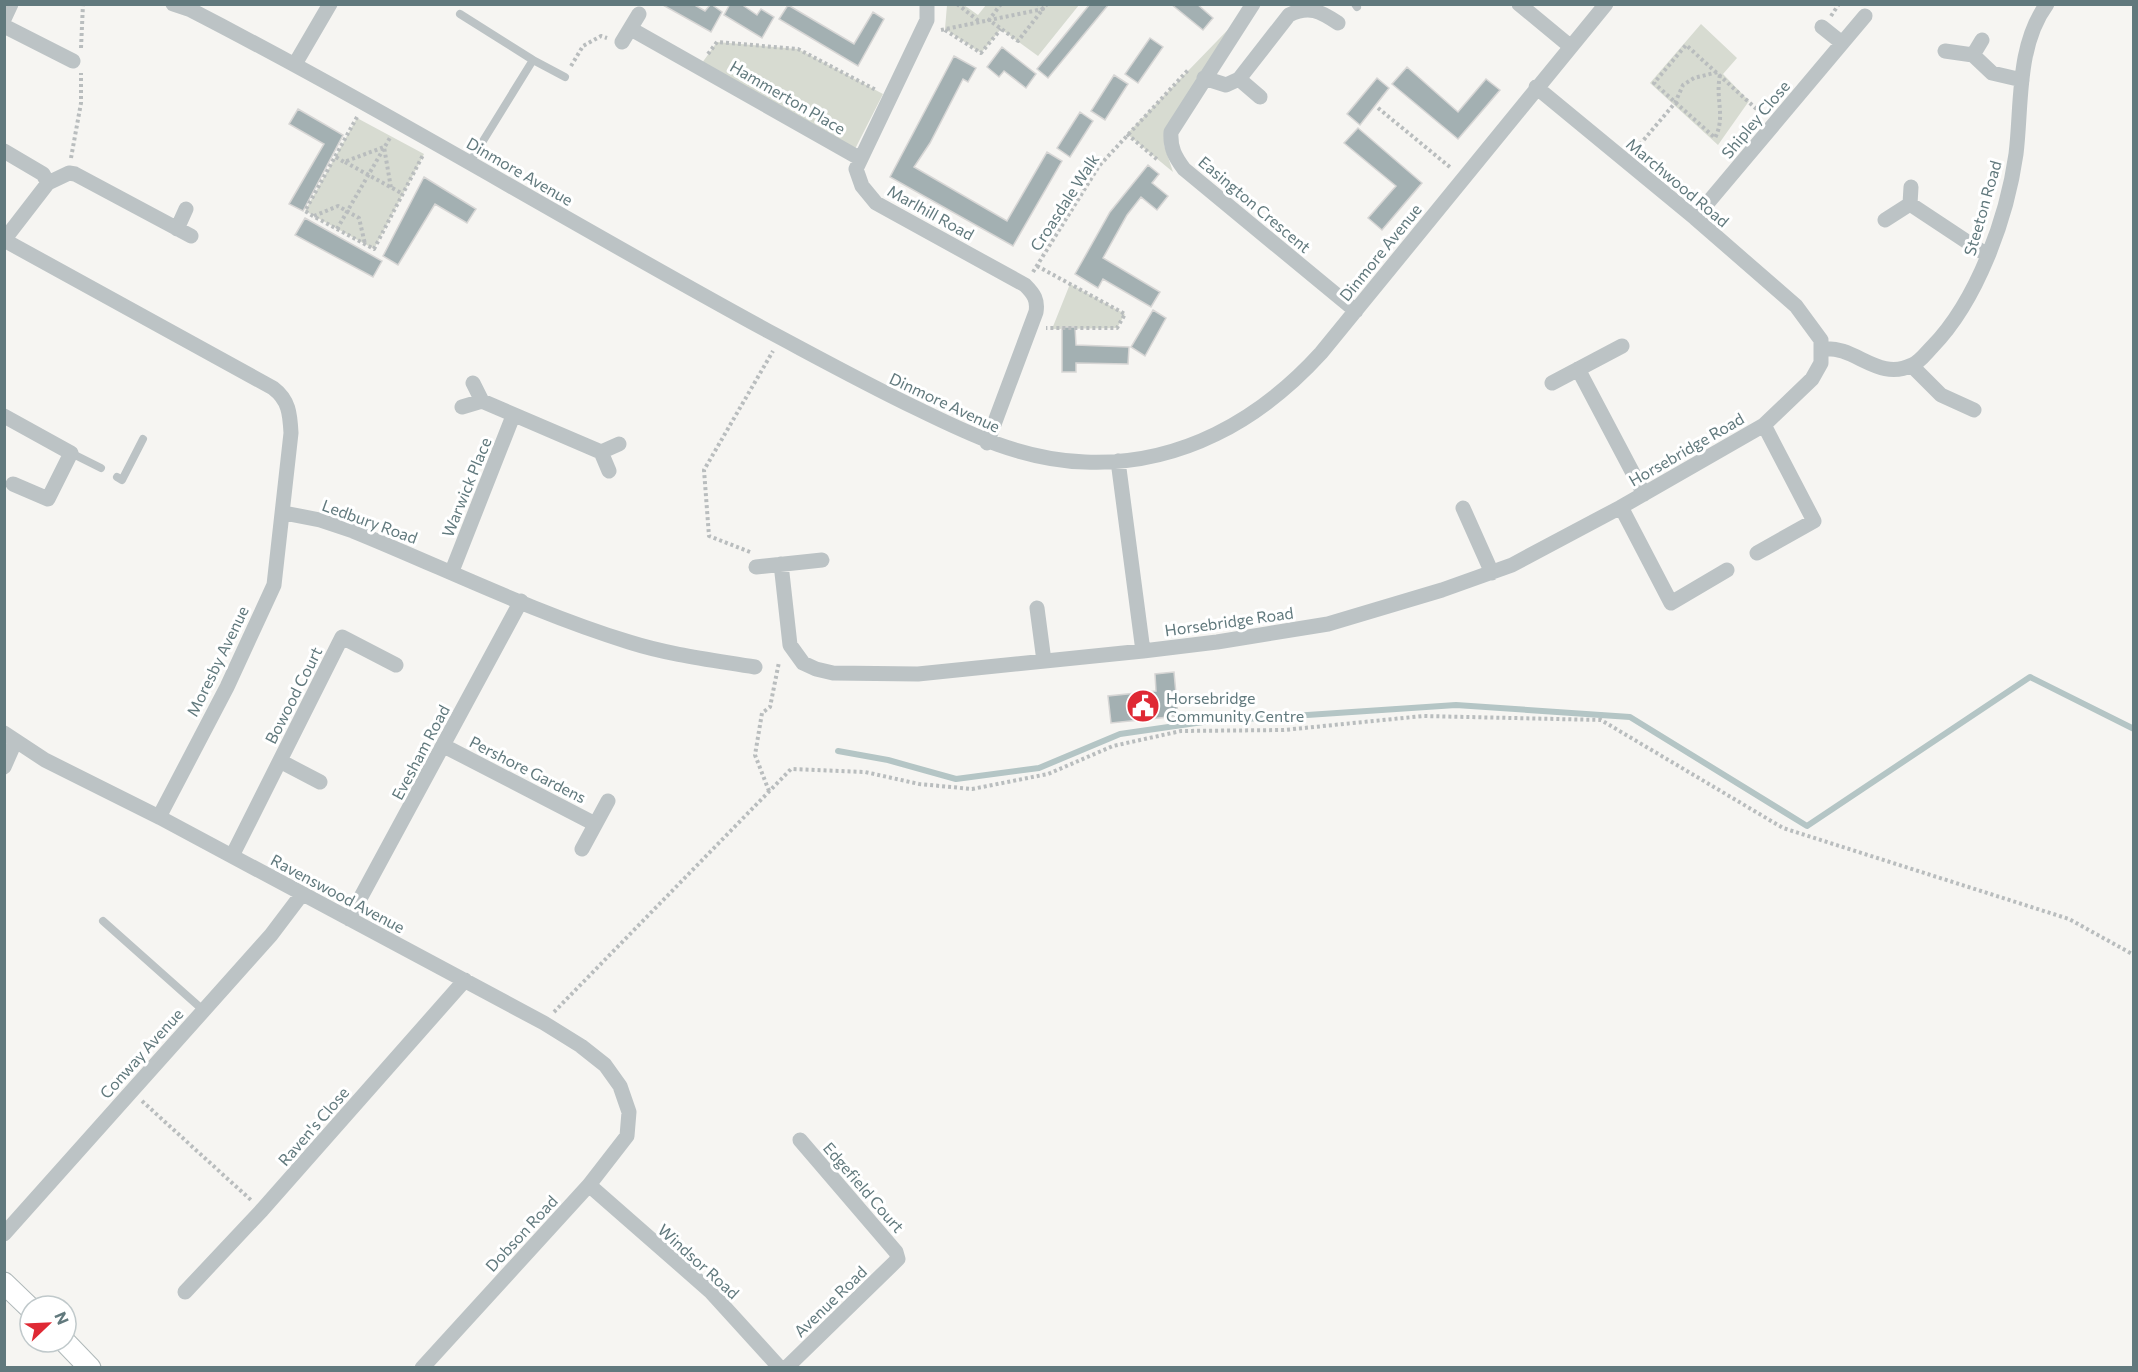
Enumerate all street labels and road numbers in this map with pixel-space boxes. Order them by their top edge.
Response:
street label: Hammerton Place [727,56,849,138]
street label: Shipley Close [1717,76,1793,162]
street label: Dinmore Avenue [463,133,577,209]
street label: Marchwood Road [1623,134,1733,230]
street label: Croasdale Walk [1026,150,1103,254]
street label: Easington Crescent [1195,152,1315,257]
street label: Steeton Road [1959,158,2005,258]
street label: Marlhill Road [884,180,978,244]
street label: Dinmore Avenue [1335,200,1425,304]
street label: Dinmore Avenue [887,368,1003,436]
street label: Horsebridge Road [1625,408,1747,490]
street label: Warwick Place [437,434,495,540]
street label: Ledbury Road [320,495,420,547]
street label: Moresby Avenue [182,603,252,719]
street label: Horsebridge Road [1163,603,1295,639]
street label: Bowood Court [260,643,326,747]
street label: Evesham Road [387,701,453,803]
street label: Pershore Gardens [467,731,589,807]
street label: Ravenswood Avenue [268,850,408,936]
street label: Conway Avenue [95,1004,187,1102]
street label: Raven's Close [274,1083,352,1169]
street label: Edgefield Court [820,1138,909,1236]
street label: Dobson Road [481,1191,561,1275]
street label: Windsor Road [655,1220,743,1302]
street label: Avenue Road [790,1262,870,1340]

